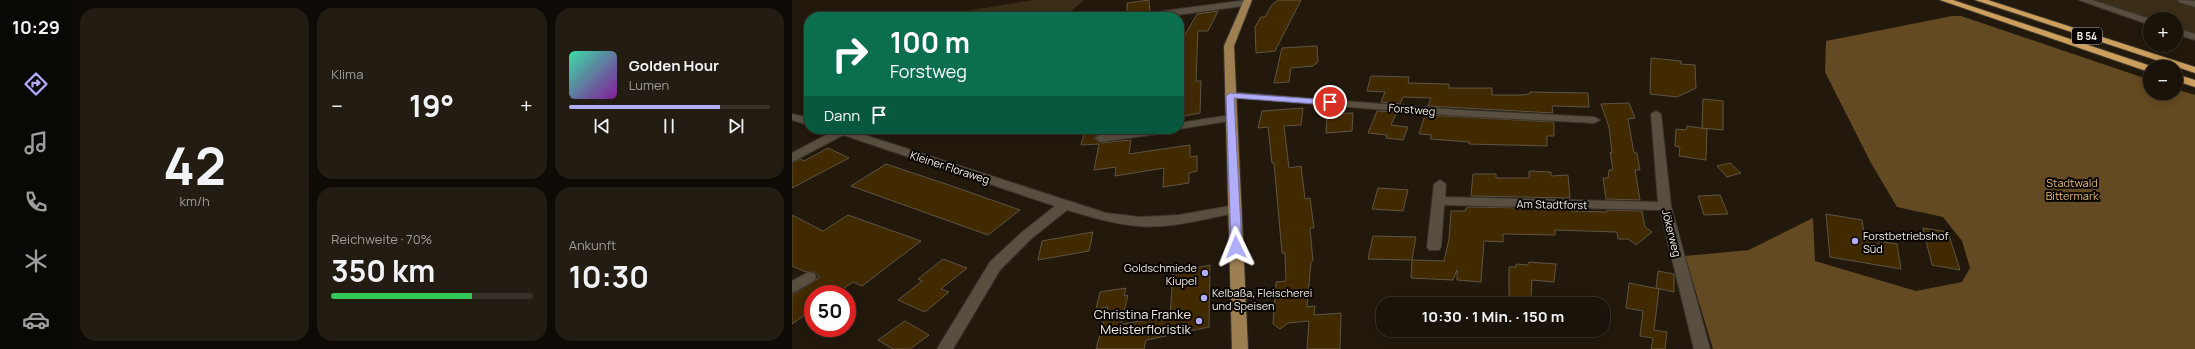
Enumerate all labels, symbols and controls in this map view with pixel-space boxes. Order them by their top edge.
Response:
map controls [2143,12,2183,100]
button: + [2143,12,2183,52]
text: 10:29 [12,15,60,39]
text: 100 m [890,23,970,61]
icon: right [824,28,876,80]
road number: B 54 [2072,28,2102,44]
text: Golden Hour [629,55,719,76]
text: Forstweg [890,59,967,83]
button: − [2143,60,2183,100]
text: Klima [331,65,363,83]
icon: directions [22,70,50,98]
text: Lumen [629,76,669,94]
text: 19° [409,85,454,126]
pin [1313,85,1347,119]
text: − [331,91,343,121]
text: + [520,91,533,121]
icon: arrive [1319,91,1341,113]
street label: Forstweg [1388,99,1436,119]
icon: arrive [868,104,890,126]
text: Dann [824,105,860,126]
icon: previous [591,115,613,137]
icon: pause [658,115,680,137]
icon: next [725,115,747,137]
icon: music [22,129,50,157]
text: 42 [163,130,226,201]
street label: Kleiner Floraweg [908,147,992,187]
park label: Stadtwald Bittermark [2046,175,2099,203]
icon: phone [22,188,50,216]
text: km/h [180,192,210,210]
street label: Am Stadtforst [1516,196,1588,212]
street label: Jökerweg [1659,208,1685,258]
position arrow [1215,226,1257,268]
place label: Forstbetriebshof Süd [1863,228,1948,256]
text: Reichweite · 70% [331,230,432,248]
text: Ankunft [569,236,616,254]
marker: Forstbetriebshof Süd [1850,236,1860,246]
icon: climate [22,247,50,275]
text: 350 km [331,250,435,291]
text: 10:30 [569,256,649,297]
place label: Goldschmiede Kiupel [1124,260,1198,288]
marker: Goldschmiede Kiupel [1200,268,1210,278]
speed limit sign: 50 [804,285,856,337]
place label: Kelbaßa, Fleischerei und Speisen [1212,285,1312,313]
marker: Kelbaßa, Fleischerei und Speisen [1199,293,1209,303]
place label: Christina Franke Meisterfloristik [1094,305,1192,338]
icon: car [22,306,50,334]
text: 10:30 · 1 Min. · 150 m [1422,306,1564,327]
marker: Christina Franke Meisterfloristik [1194,316,1204,326]

